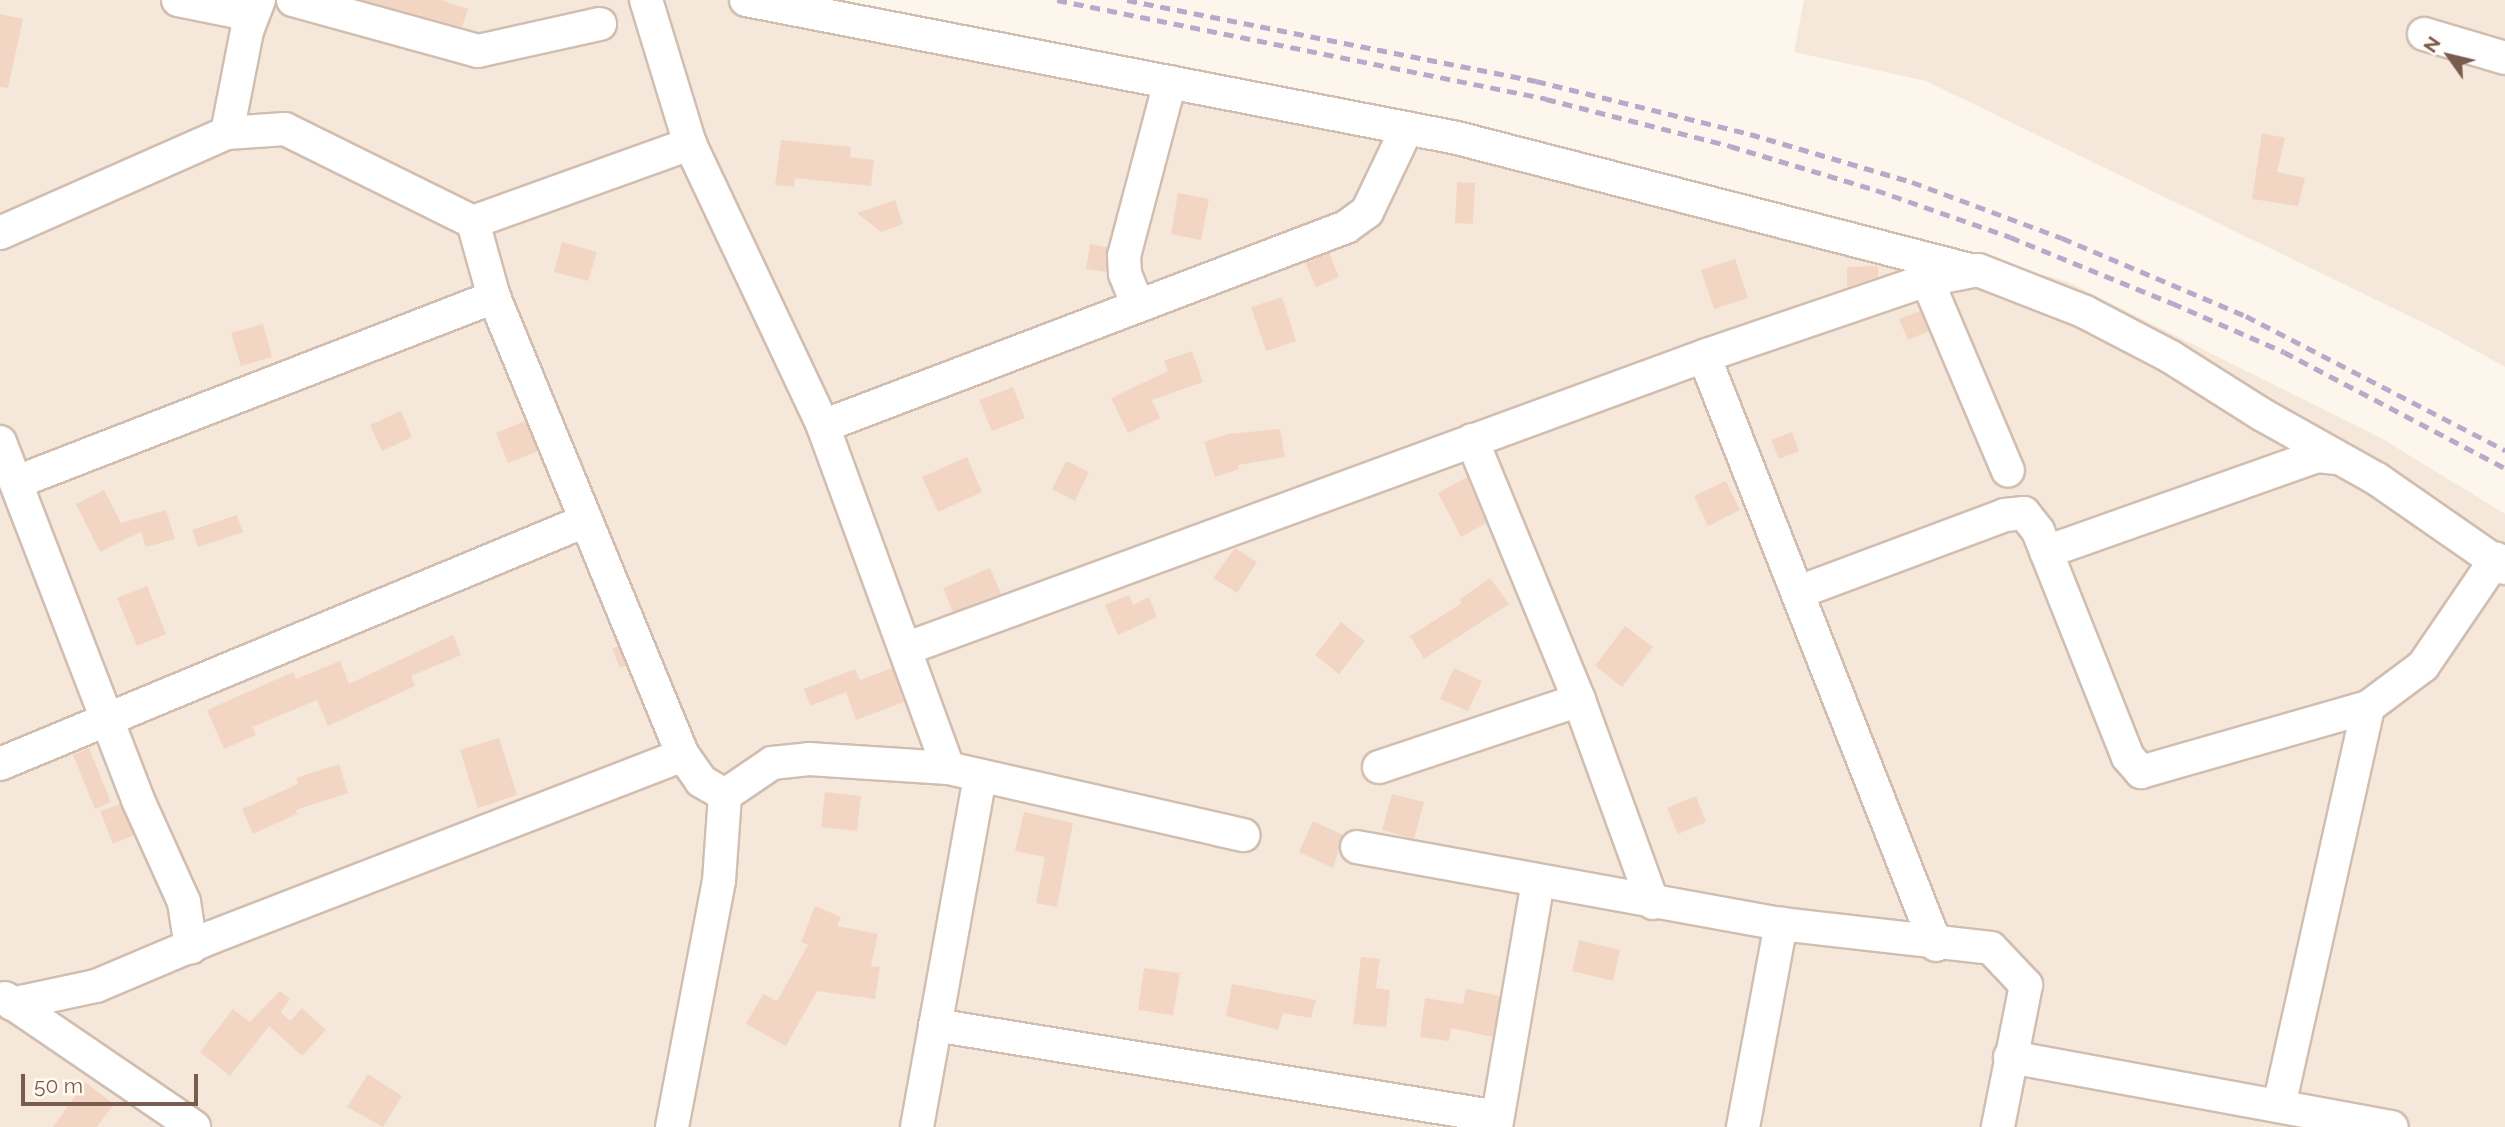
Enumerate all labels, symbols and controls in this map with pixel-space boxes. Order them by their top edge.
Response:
north arrow [2414,21,2484,91]
text: N [2418,32,2445,56]
scale bar [24,1060,201,1104]
text: 50 m [34,1073,83,1098]

